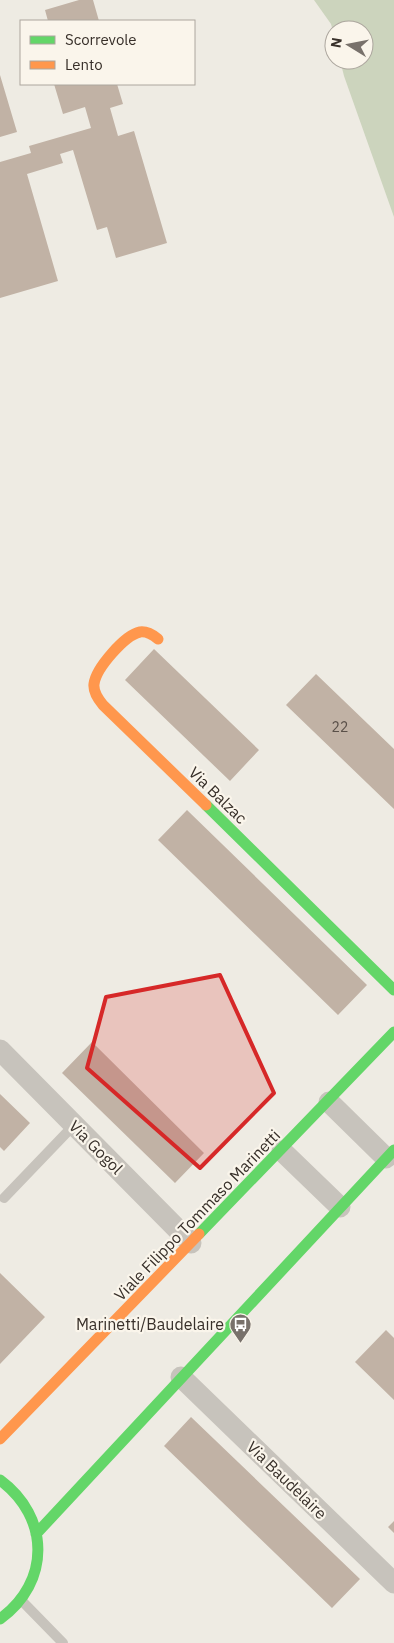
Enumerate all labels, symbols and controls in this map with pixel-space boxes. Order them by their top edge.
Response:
legend [20,20,195,85]
north arrow [324,20,374,70]
text: Scorrevole [65,30,137,49]
text: N [326,36,346,49]
text: Lento [65,55,103,74]
house number: 22 [332,718,348,736]
street label: Via Balzac [185,762,251,828]
street label: Via Gogol [65,1116,127,1178]
street label: Viale Filippo Tommaso Marinetti [110,1125,284,1305]
bus stop icon: Marinetti/Baudelaire [228,1312,252,1343]
place label: Marinetti/Baudelaire [76,1314,224,1334]
street label: Via Baudelaire [243,1437,331,1523]

